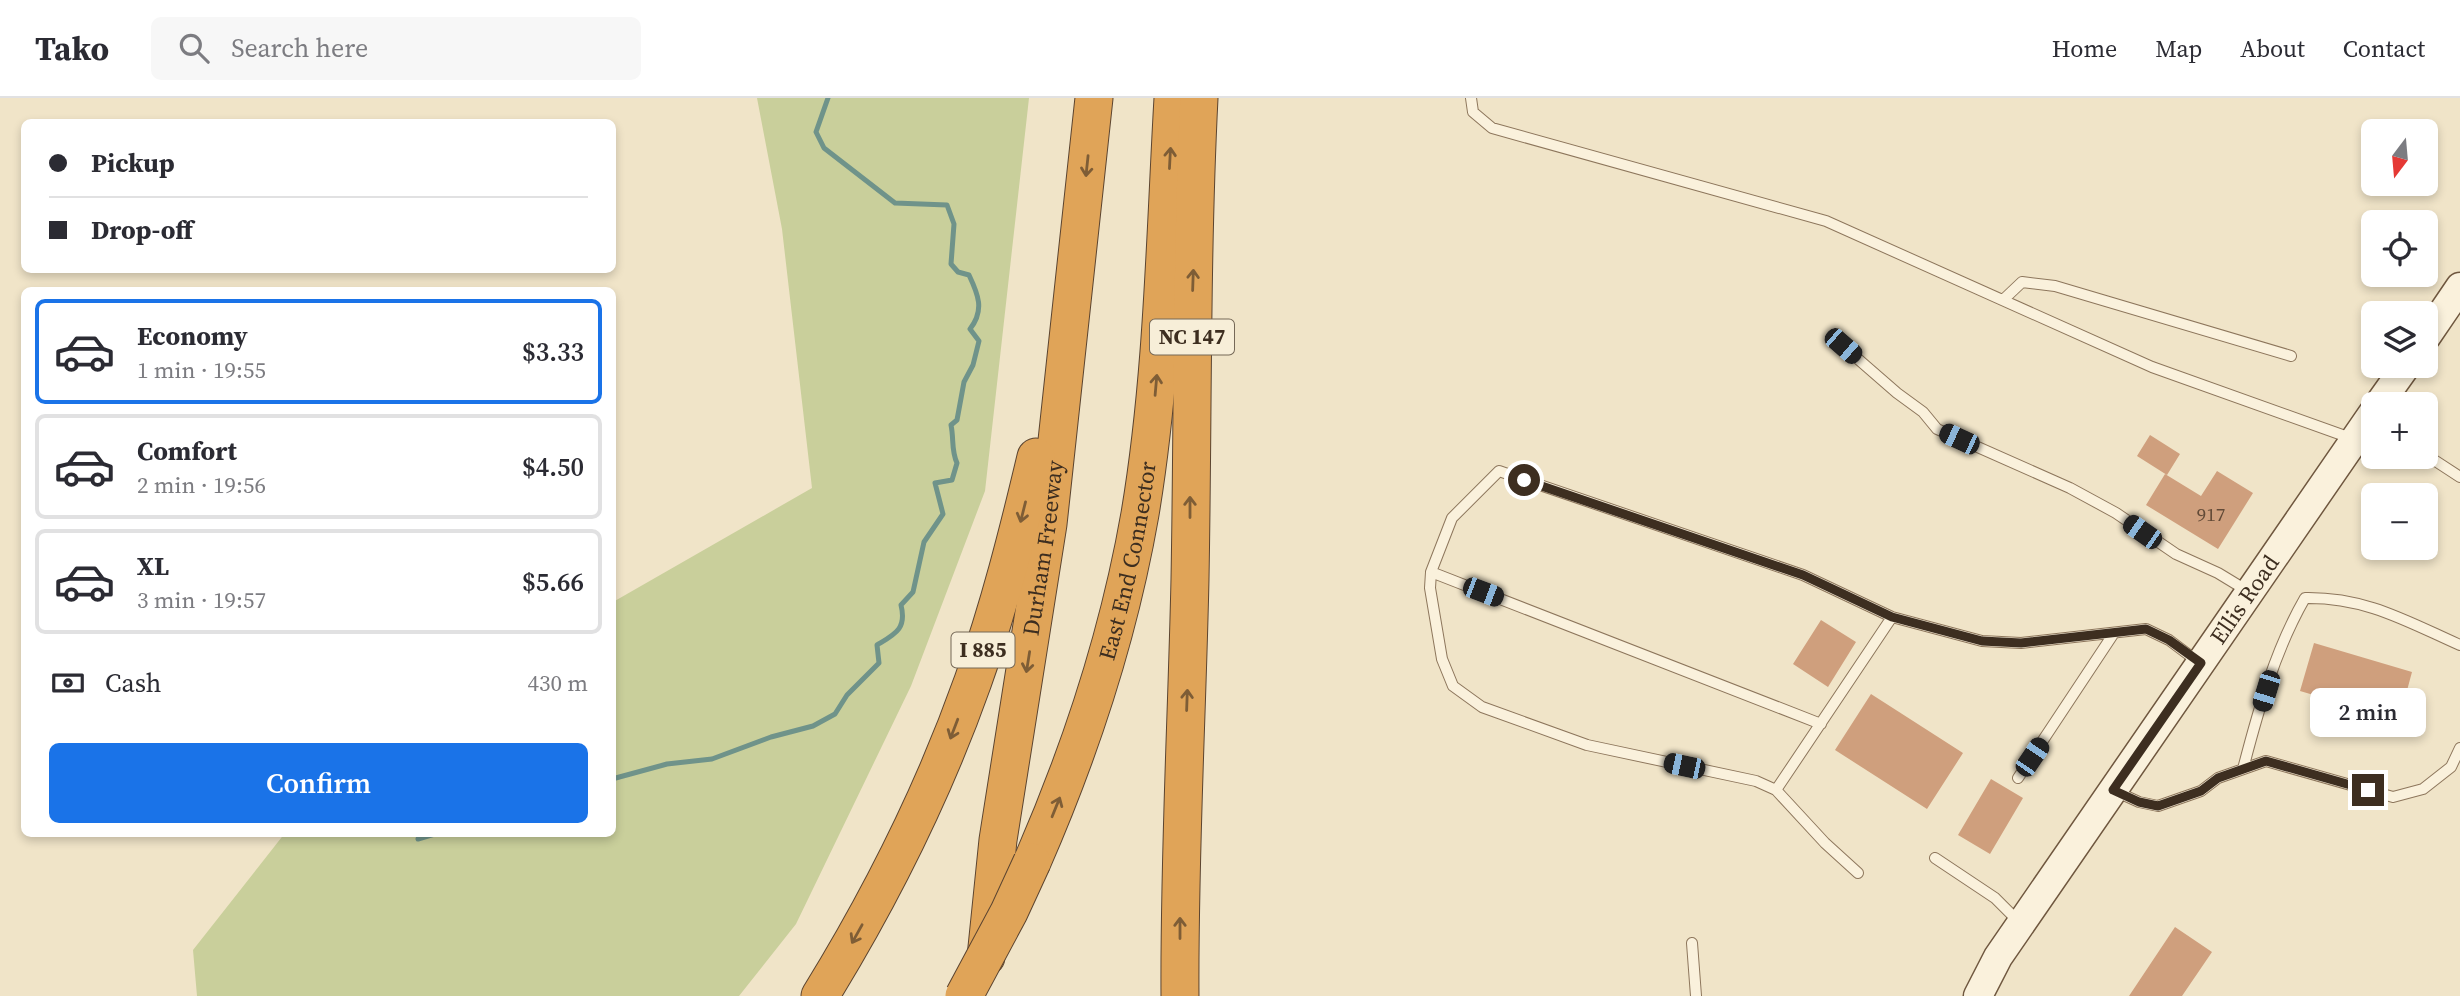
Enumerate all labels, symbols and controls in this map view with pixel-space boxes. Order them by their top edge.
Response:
search box [151,17,641,80]
text: Tako [35,26,109,71]
icon: search [175,29,213,67]
text: Search here [231,30,368,66]
text: Home [2052,32,2117,65]
text: Map [2155,32,2202,65]
text: About [2240,32,2305,65]
text: Contact [2343,32,2425,65]
north arrow [2361,119,2438,196]
map controls [2361,119,2438,560]
text: Pickup [91,145,175,181]
one-way arrow [1163,147,1176,170]
one-way arrow [1080,154,1093,177]
button: locate [2361,210,2438,287]
text: Drop-off [91,212,193,248]
one-way arrow [1186,269,1200,292]
button: layers [2361,301,2438,378]
text: Economy [137,318,248,354]
icon: car [53,320,116,383]
road number: NC 147 [1150,320,1234,354]
car [1821,324,1866,368]
text: $3.33 [522,334,584,370]
text: 1 min · 19:55 [137,354,266,386]
one-way arrow [1150,374,1163,397]
button: + [2361,392,2438,469]
car [1936,421,1983,457]
text: Comfort [137,433,237,469]
icon: car [53,435,116,498]
text: $4.50 [522,449,584,485]
street label: Durham Freeway [1015,459,1071,638]
street label: East End Connector [1091,459,1164,664]
route start [1508,464,1540,496]
text: 2 min · 19:56 [137,469,266,501]
button: − [2361,483,2438,560]
one-way arrow [1184,496,1197,519]
one-way arrow [1016,500,1029,523]
house number: 917 [2197,501,2225,527]
car [2119,511,2166,553]
text: XL [137,548,169,584]
street label: Ellis Road [2202,548,2287,651]
icon: car [53,550,116,613]
text: $5.66 [522,564,584,600]
car [1460,575,1507,609]
text: 3 min · 19:57 [137,584,266,616]
road number: I 885 [951,632,1014,668]
one-way arrow [1021,650,1034,673]
icon: cash [49,664,87,702]
text: Cash [105,665,161,701]
text: 430 m [527,667,588,699]
car [2250,668,2283,714]
callout: 2 min [2310,688,2426,738]
one-way arrow [1180,689,1194,712]
text: 2 min [2338,696,2398,728]
one-way arrow [947,717,960,739]
car [2012,734,2053,780]
button: Confirm [49,743,588,823]
car [1662,751,1707,781]
route end [2352,774,2384,806]
one-way arrow [1050,796,1063,818]
one-way arrow [1173,917,1187,940]
one-way arrow [850,923,863,944]

